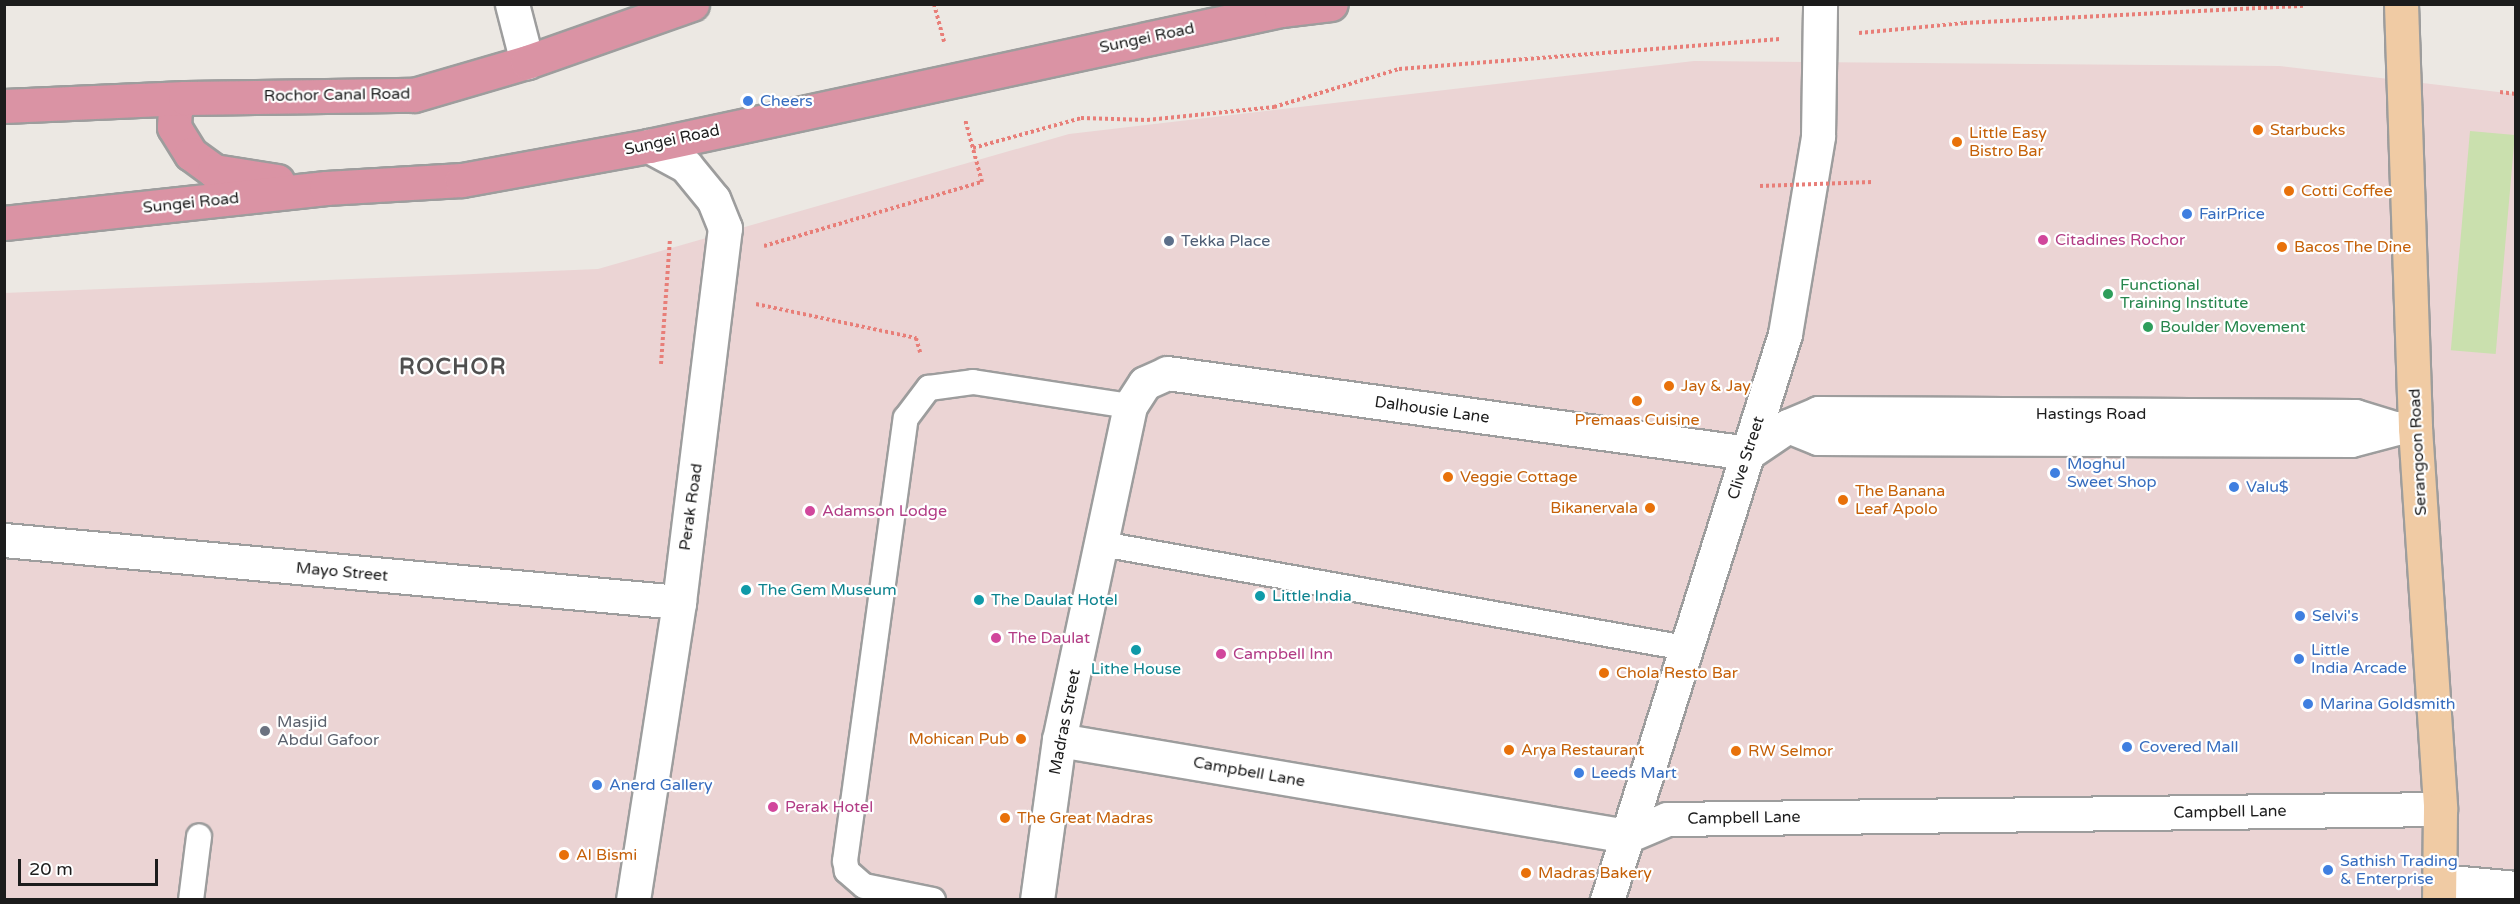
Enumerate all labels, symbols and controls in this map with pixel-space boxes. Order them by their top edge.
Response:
street label: Sungei Road [1098,19,1196,57]
street label: Rochor Canal Road [264,84,410,106]
place label: Cheers [760,91,813,111]
marker: Cheers [741,94,755,108]
place label: Starbucks [2270,120,2345,140]
street label: Sungei Road [623,121,721,159]
place label: Little Easy Bistro Bar [1969,123,2047,161]
marker: Starbucks [2251,123,2265,137]
marker: Little Easy Bistro Bar [1950,135,1964,149]
place label: Cotti Coffee [2301,181,2392,201]
marker: Cotti Coffee [2282,184,2296,198]
street label: Sungei Road [142,188,240,218]
place label: FairPrice [2199,204,2265,224]
marker: FairPrice [2180,207,2194,221]
place label: Citadines Rochor [2055,230,2185,250]
place label: Tekka Place [1181,231,1270,251]
marker: Citadines Rochor [2036,233,2050,247]
marker: Tekka Place [1162,234,1176,248]
place label: Bacos The Dine [2294,237,2411,257]
marker: Bacos The Dine [2275,240,2289,254]
place label: Functional Training Institute [2120,275,2248,313]
marker: Functional Training Institute [2101,287,2115,301]
place label: Boulder Movement [2160,317,2306,337]
marker: Boulder Movement [2141,320,2155,334]
district label: ROCHOR [399,355,507,381]
place label: Jay & Jay [1681,376,1751,396]
marker: Jay & Jay [1662,379,1676,393]
street label: Serangoon Road [2405,388,2431,516]
street label: Dalhousie Lane [1373,392,1491,428]
marker: Premaas Cuisine [1630,394,1644,408]
street label: Hastings Road [2036,404,2146,424]
place label: Premaas Cuisine [1574,410,1700,430]
street label: Clive Street [1724,414,1768,502]
place label: Moghul Sweet Shop [2067,454,2157,492]
street label: Perak Road [675,462,707,552]
marker: Moghul Sweet Shop [2048,466,2062,480]
place label: Veggie Cottage [1460,467,1578,487]
marker: Veggie Cottage [1441,470,1455,484]
place label: Valu$ [2246,477,2289,497]
marker: Valu$ [2227,480,2241,494]
place label: The Banana Leaf Apolo [1855,481,1945,519]
marker: The Banana Leaf Apolo [1836,493,1850,507]
place label: Bikanervala [1550,498,1638,518]
place label: Adamson Lodge [822,501,947,521]
marker: Bikanervala [1643,501,1657,515]
marker: Adamson Lodge [803,504,817,518]
street label: Mayo Street [295,558,389,586]
place label: The Gem Museum [758,580,897,600]
marker: The Gem Museum [739,583,753,597]
place label: Little India [1272,586,1352,606]
marker: Little India [1253,589,1267,603]
place label: The Daulat Hotel [991,590,1118,610]
marker: The Daulat Hotel [972,593,986,607]
place label: Selvi's [2312,606,2359,626]
marker: Selvi's [2293,609,2307,623]
place label: The Daulat [1008,628,1090,648]
marker: The Daulat [989,631,1003,645]
place label: Little India Arcade [2311,640,2407,678]
marker: Lithe House [1129,643,1143,657]
place label: Campbell Inn [1233,644,1333,664]
marker: Campbell Inn [1214,647,1228,661]
marker: Little India Arcade [2292,652,2306,666]
place label: Lithe House [1091,659,1181,679]
place label: Chola Resto Bar [1616,663,1738,683]
marker: Chola Resto Bar [1597,666,1611,680]
street label: Madras Street [1045,668,1085,776]
place label: Marina Goldsmith [2320,694,2456,714]
marker: Marina Goldsmith [2301,697,2315,711]
place label: Masjid Abdul Gafoor [277,712,379,750]
marker: Masjid Abdul Gafoor [258,724,272,738]
place label: Mohican Pub [908,729,1009,749]
marker: Mohican Pub [1014,732,1028,746]
place label: Covered Mall [2139,737,2239,757]
place label: Arya Restaurant [1521,740,1644,760]
marker: Covered Mall [2120,740,2134,754]
place label: RW Selmor [1748,741,1833,761]
marker: Arya Restaurant [1502,743,1516,757]
marker: RW Selmor [1729,744,1743,758]
street label: Campbell Lane [1192,753,1306,791]
place label: Leeds Mart [1591,763,1677,783]
marker: Leeds Mart [1572,766,1586,780]
place label: Anerd Gallery [609,775,713,795]
marker: Anerd Gallery [590,778,604,792]
place label: Perak Hotel [785,797,873,817]
marker: Perak Hotel [766,800,780,814]
street label: Campbell Lane [2173,801,2287,823]
street label: Campbell Lane [1687,807,1801,829]
place label: The Great Madras [1017,808,1153,828]
marker: The Great Madras [998,811,1012,825]
place label: Al Bismi [576,845,637,865]
scale bar [21,847,160,885]
marker: Al Bismi [557,848,571,862]
place label: Sathish Trading & Enterprise [2340,851,2458,889]
text: 20 m [29,858,73,880]
place label: Madras Bakery [1538,863,1652,883]
marker: Sathish Trading & Enterprise [2321,863,2335,877]
marker: Madras Bakery [1519,866,1533,880]

